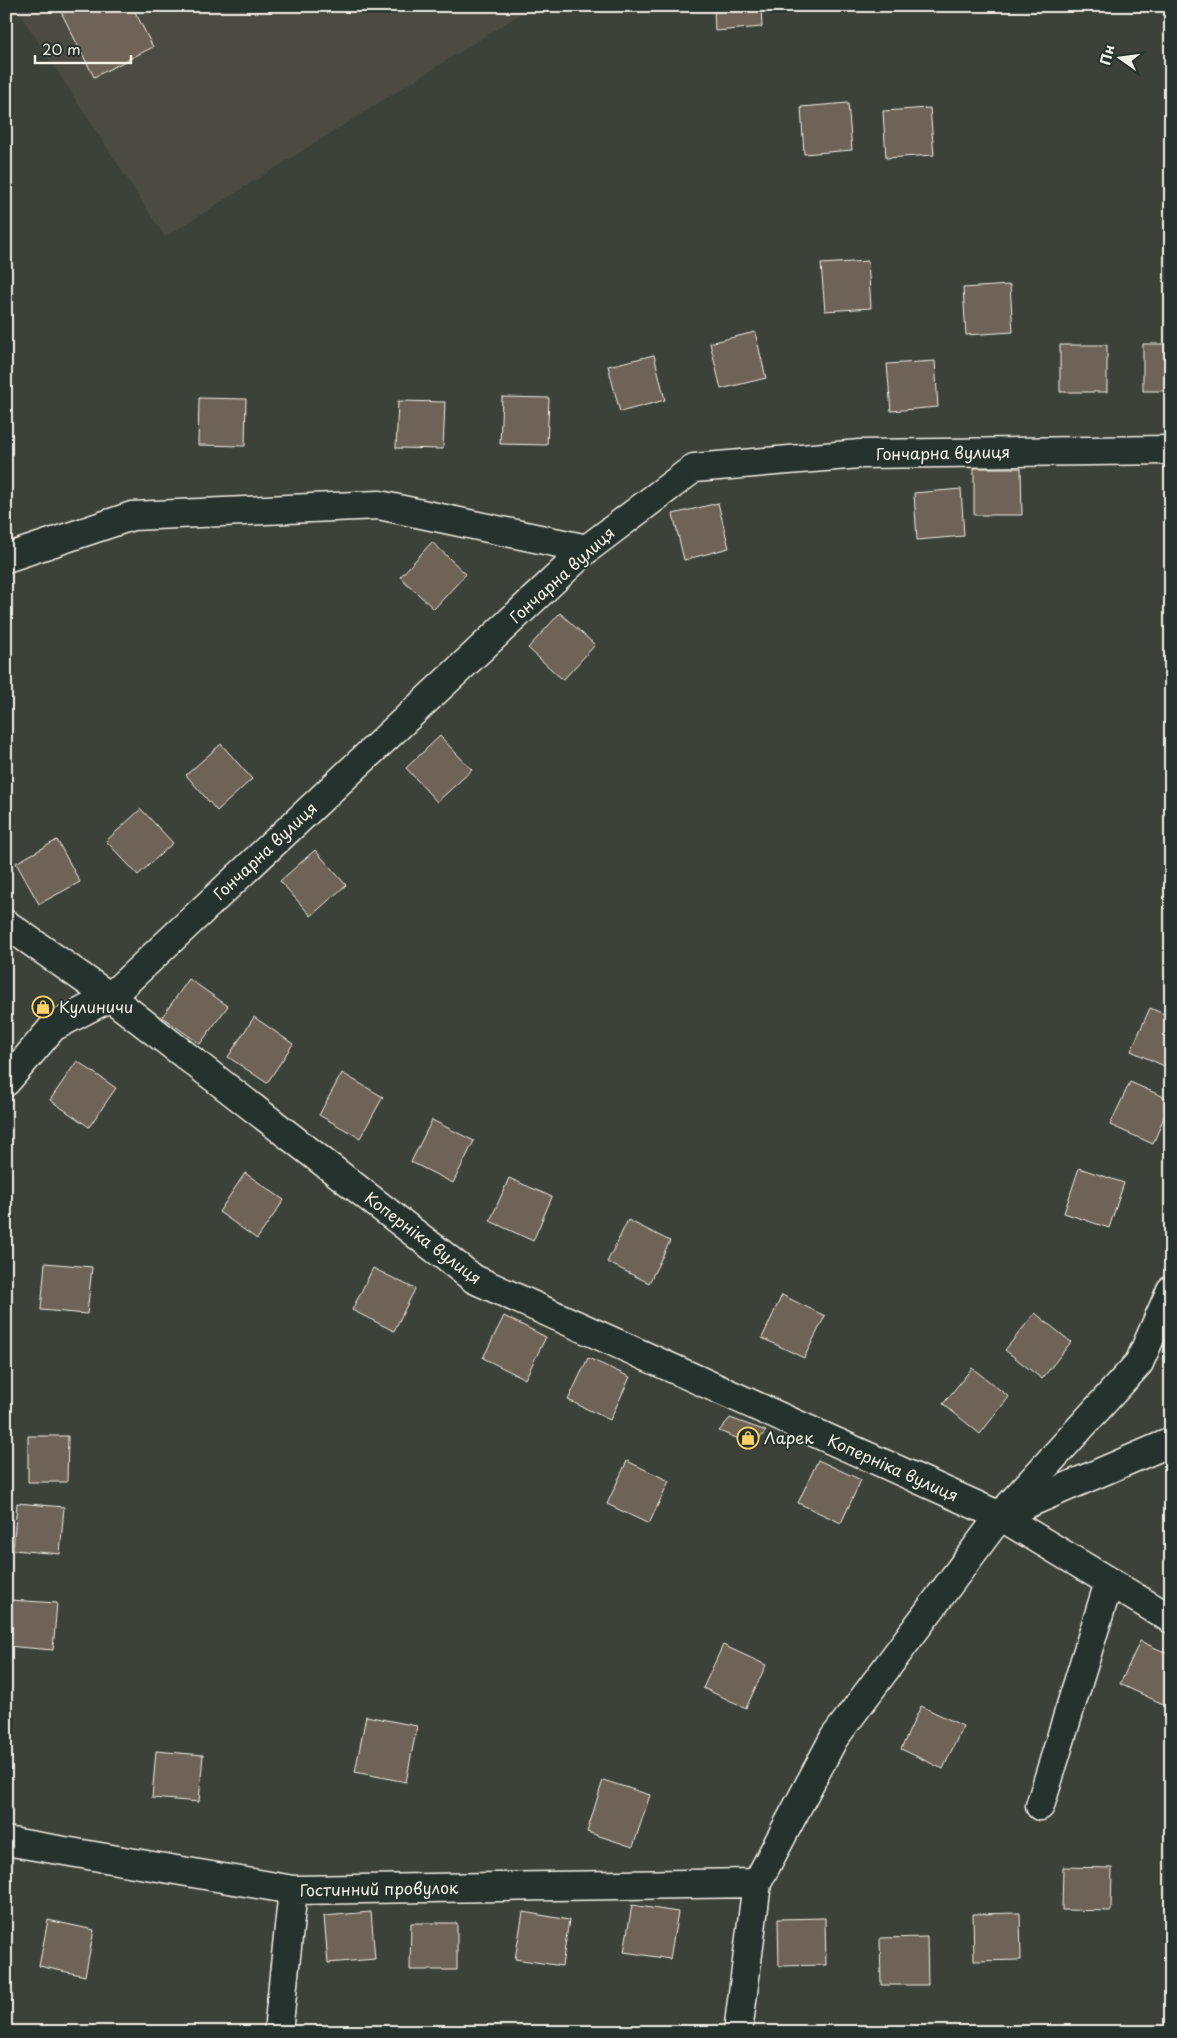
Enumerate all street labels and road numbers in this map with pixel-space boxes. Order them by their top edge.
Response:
street label: Гончарна вулиця [876,439,1010,465]
street label: Гончарна вулиця [503,520,619,628]
street label: Гончарна вулиця [207,796,322,905]
street label: Коперніка вулиця [360,1185,487,1289]
street label: Коперніка вулиця [824,1427,963,1507]
street label: Гостинний провулок [299,1875,459,1901]

